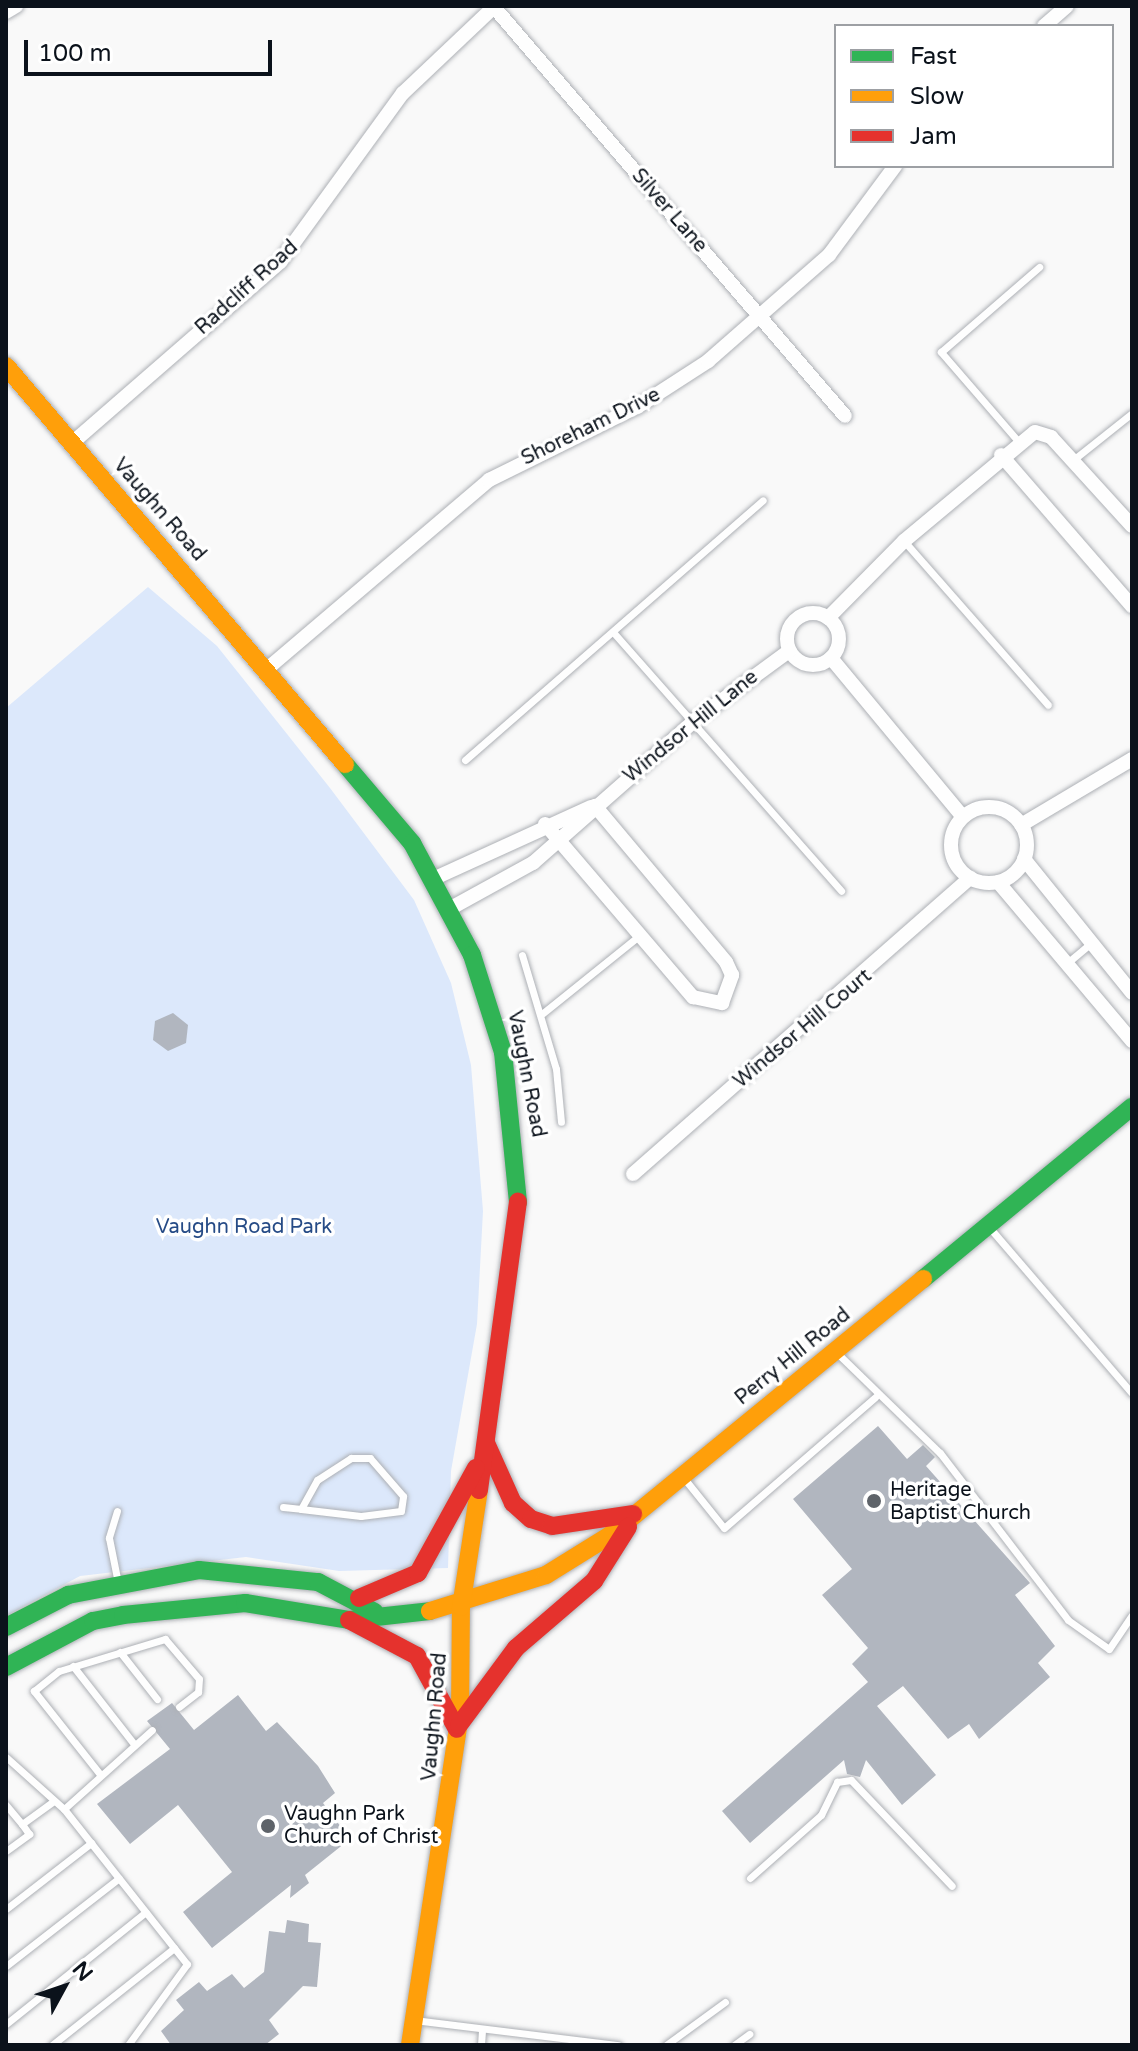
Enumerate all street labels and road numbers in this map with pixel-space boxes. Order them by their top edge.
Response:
street label: Silver Lane [626,164,712,258]
street label: Radcliff Road [191,236,303,340]
street label: Shoreham Drive [518,383,664,471]
street label: Vaughn Road [108,454,210,566]
street label: Windsor Hill Lane [619,666,763,788]
street label: Windsor Hill Court [729,964,877,1094]
street label: Vaughn Road [502,1009,550,1139]
street label: Perry Hill Road [731,1303,855,1411]
street label: Vaughn Road [417,1652,453,1782]

